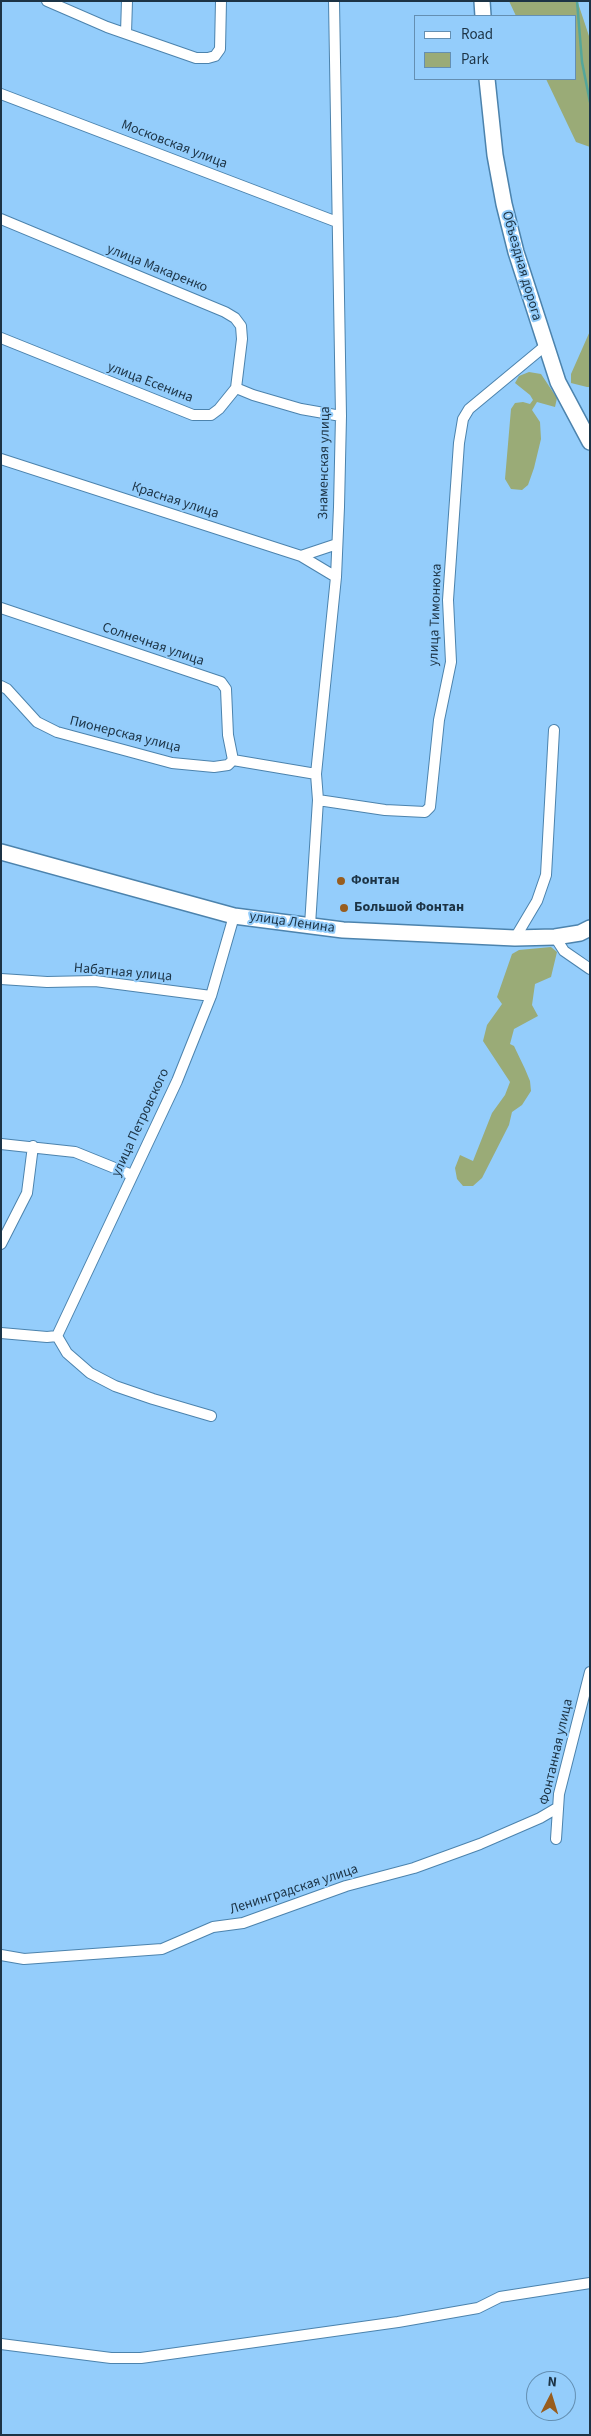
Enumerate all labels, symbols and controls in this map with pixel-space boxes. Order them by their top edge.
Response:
legend [414,15,576,80]
text: Road [461,24,493,45]
text: Park [461,49,489,70]
street label: Московская улица [118,117,230,173]
street label: Объездная дорога [497,209,545,323]
street label: улица Макаренко [104,241,210,297]
street label: улица Есенина [105,359,195,407]
street label: Знаменская улица [316,406,334,520]
street label: Красная улица [129,479,221,523]
street label: улица Тимонюка [426,563,446,667]
street label: Солнечная улица [100,620,206,670]
street label: Пионерская улица [68,713,182,757]
place label: Фонтан [351,873,400,889]
marker: Фонтан [335,875,347,887]
place label: Большой Фонтан [354,900,464,916]
marker: Большой Фонтан [338,902,350,914]
street label: улица Ленина [248,909,336,937]
street label: Набатная улица [73,960,173,986]
street label: улица Петровского [109,1066,173,1180]
street label: Фонтанная улица [537,1697,577,1807]
street label: Ленинградская улица [228,1861,360,1919]
north arrow [526,2371,576,2421]
text: N [547,2372,558,2392]

